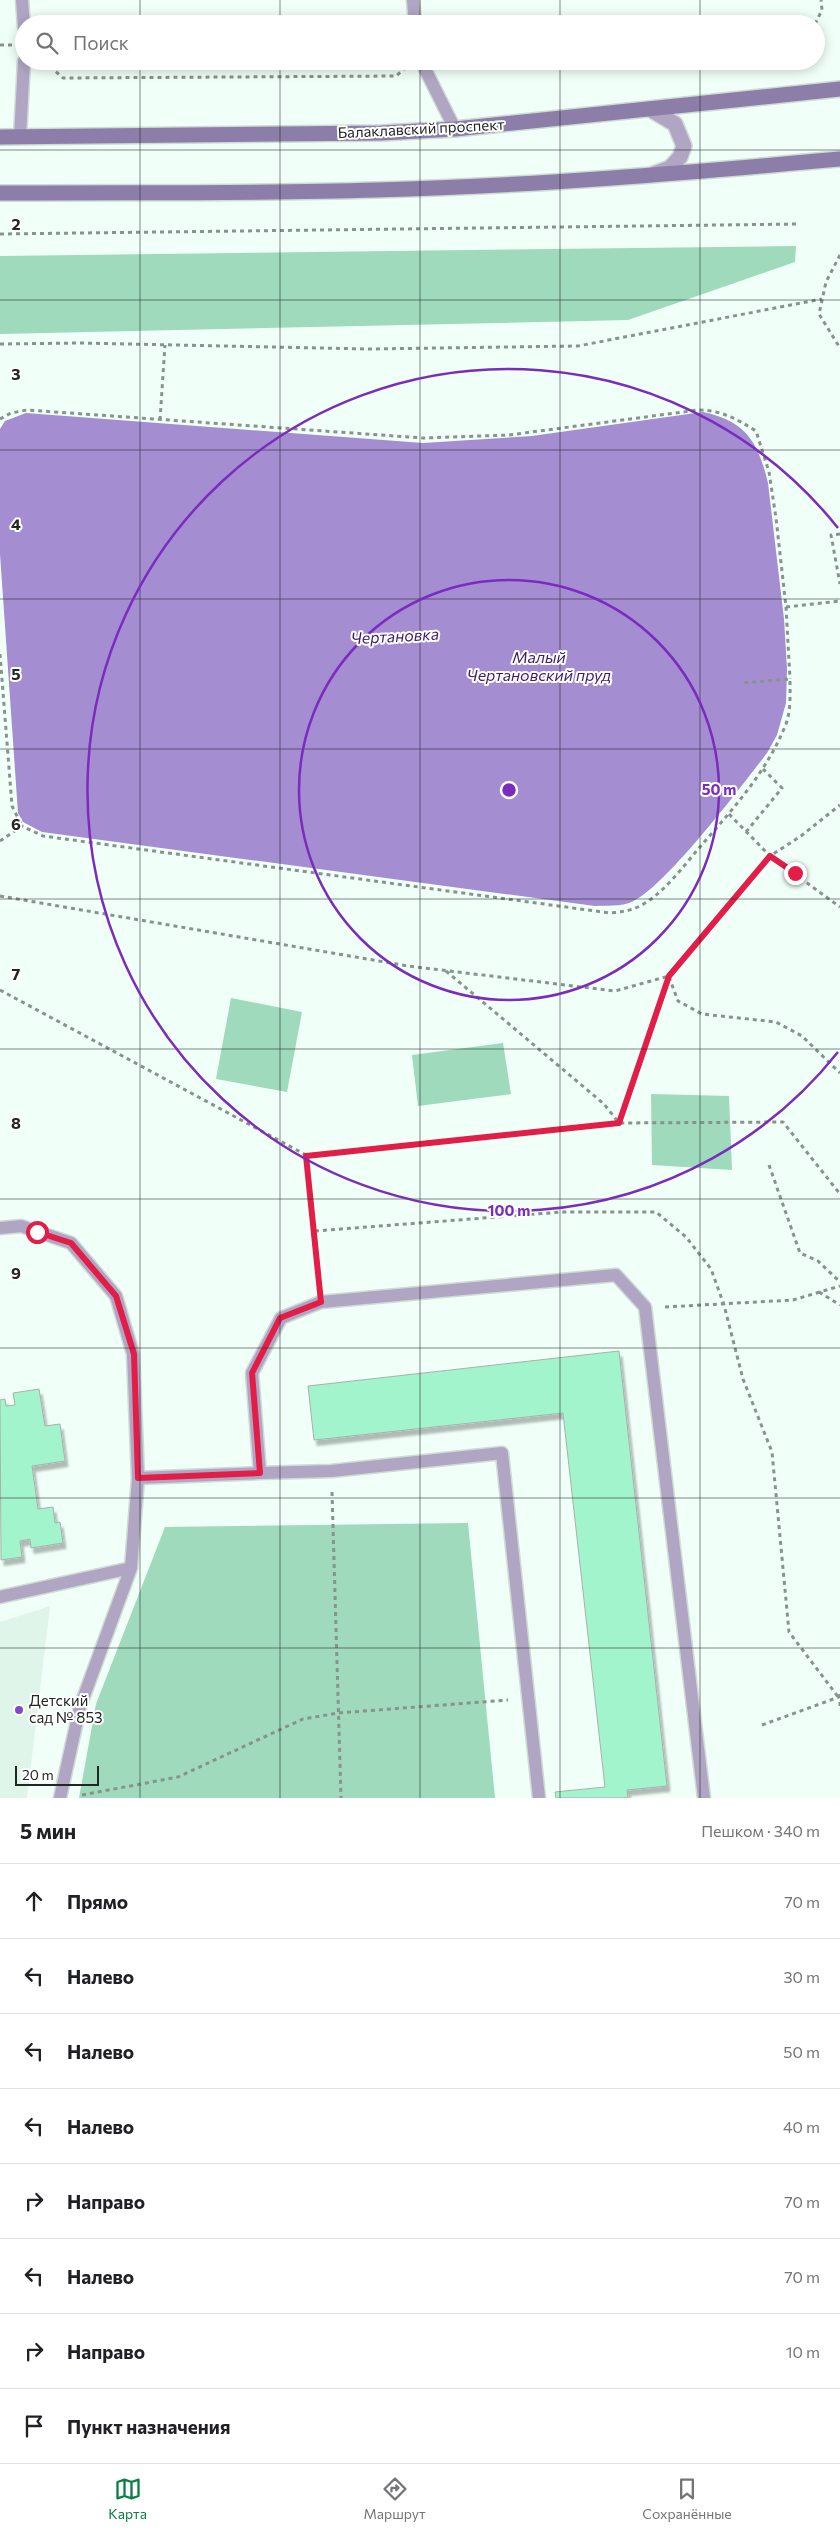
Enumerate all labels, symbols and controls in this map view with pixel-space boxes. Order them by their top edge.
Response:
search box [15,15,825,70]
icon: search [33,29,61,57]
text: Поиск [73,31,129,54]
street label: Балаклавский проспект [337,115,505,141]
text: 2 [11,214,21,233]
text: 3 [11,364,21,383]
text: 4 [11,514,21,533]
water label: Чертановка [350,624,439,647]
water label: Малый Чертановский пруд [467,647,611,684]
text: 5 [11,664,21,683]
text: 50 m [702,780,736,798]
centre of rings [500,781,518,799]
text: 6 [11,814,21,833]
route end [784,862,807,885]
text: 7 [12,964,21,983]
text: 8 [11,1113,21,1132]
text: 100 m [488,1201,530,1219]
route start [26,1221,49,1244]
text: 9 [11,1263,21,1282]
place label: Детский сад № 853 [29,1691,103,1726]
marker: Детский сад № 853 [13,1704,25,1716]
scale bar [15,1763,99,1786]
text: 20 m [22,1766,54,1783]
text: 5 мин [20,1818,76,1843]
text: Пешком · 340 m [701,1821,820,1840]
icon: ahead [20,1887,48,1915]
text: Прямо [67,1890,128,1913]
text: 70 m [784,1892,820,1911]
icon: left [20,1962,48,1990]
text: Налево [67,1965,134,1988]
text: 30 m [783,1967,820,1986]
icon: left [20,2037,48,2065]
text: Налево [67,2040,134,2063]
text: 50 m [783,2042,820,2061]
icon: left [20,2112,48,2140]
text: Налево [67,2115,134,2138]
text: 40 m [783,2117,820,2136]
icon: right [20,2187,48,2215]
text: Направо [67,2190,145,2213]
text: 70 m [784,2192,820,2211]
icon: left [20,2262,48,2290]
text: Налево [67,2265,134,2288]
text: 70 m [784,2267,820,2286]
icon: right [20,2337,48,2365]
text: Направо [67,2340,145,2363]
text: 10 m [786,2342,820,2361]
icon: arrive [20,2412,48,2440]
text: Пункт назначения [67,2415,230,2438]
tab: Карта [108,2475,147,2522]
tab: Маршрут [364,2475,426,2522]
tab: Сохранённые [642,2475,732,2522]

